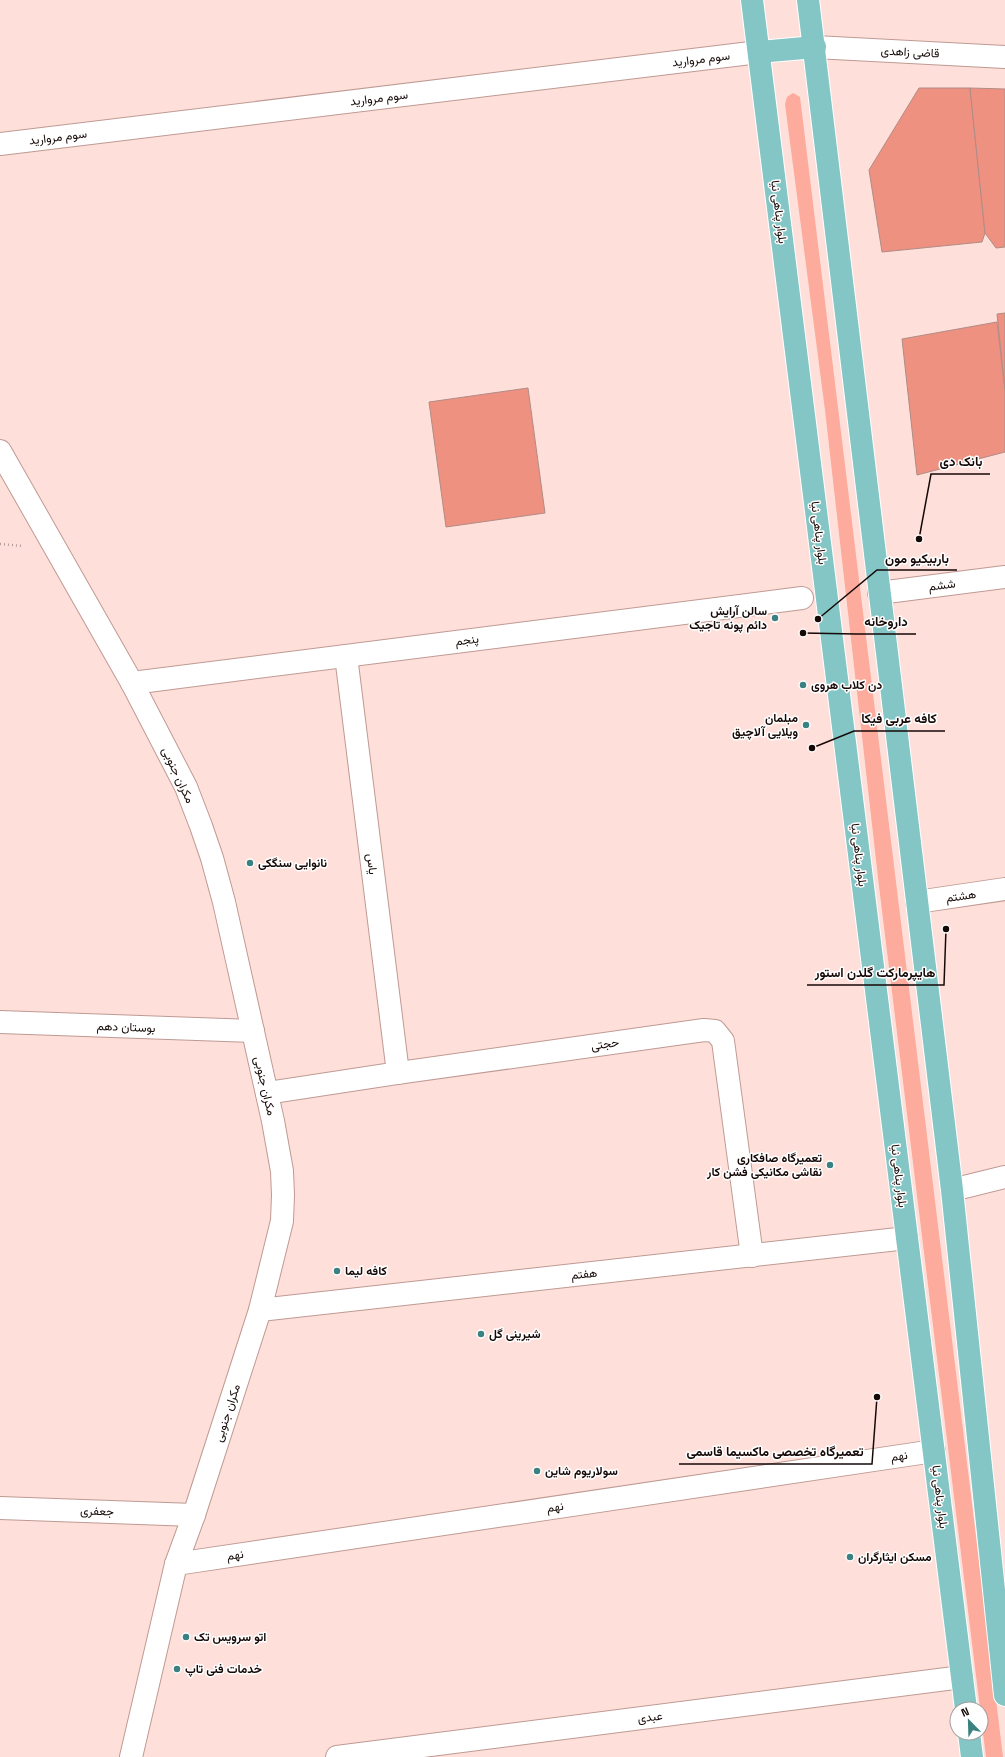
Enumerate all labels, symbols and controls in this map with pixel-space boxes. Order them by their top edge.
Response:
street label: قاضی زاهدی [880,42,940,62]
street label: سوم مروارید [671,48,731,70]
street label: سوم مروارید [349,87,409,109]
street label: سوم مروارید [28,126,88,148]
street label: بلوار پناهی نیا [767,179,791,245]
callout: بانک دی [931,449,990,474]
text: بانک دی [940,453,982,470]
street label: بلوار پناهی نیا [807,500,831,566]
callout: باربیکیو مون [877,545,957,570]
text: باربیکیو مون [885,550,949,567]
street label: ششم [928,575,956,595]
place label: سالن آرایش دائم پونه تاجیک [689,603,767,633]
callout: داروخانه [856,609,916,634]
marker: سالن آرایش دائم پونه تاجیک [770,613,780,623]
text: داروخانه [864,613,908,630]
street label: پنجم [454,631,480,649]
place label: دن کلاب هروی [811,677,882,693]
marker: دن کلاب هروی [798,680,808,690]
callout: کافه عربی فیکا [854,706,945,731]
place label: مبلمان ویلایی آلاچیق [732,710,798,740]
text: کافه عربی فیکا [861,710,937,727]
marker: مبلمان ویلایی آلاچیق [801,720,811,730]
street label: مکران جنوبی [158,744,198,806]
street label: بلوار پناهی نیا [847,822,871,888]
street label: یاس [363,853,381,876]
place label: نانوایی سنگکی [258,855,328,871]
marker: نانوایی سنگکی [245,858,255,868]
street label: هشتم [945,886,977,906]
callout: هایپرمارکت گلدن استور [807,960,944,985]
text: هایپرمارکت گلدن استور [814,964,935,982]
street label: بوستان دهم [96,1018,156,1036]
street label: حجتی [590,1034,620,1054]
street label: مکران جنوبی [250,1055,280,1117]
street label: بلوار پناهی نیا [887,1143,911,1209]
place label: تعمیرگاه صافکاری نقاشی مکانیکی فشن کار [706,1150,822,1180]
marker: تعمیرگاه صافکاری نقاشی مکانیکی فشن کار [825,1160,835,1170]
place label: کافه لیما [345,1263,387,1279]
street label: هفتم [570,1265,598,1283]
marker: کافه لیما [332,1266,342,1276]
place label: شیرینی گل [489,1326,541,1342]
marker: شیرینی گل [476,1329,486,1339]
street label: مکران جنوبی [210,1382,244,1444]
callout: تعمیرگاه تخصصی ماکسیما قاسمی [679,1439,872,1464]
text: تعمیرگاه تخصصی ماکسیما قاسمی [686,1443,864,1460]
street label: نهم [889,1447,909,1465]
place label: سولاریوم شاین [545,1463,618,1479]
street label: بلوار پناهی نیا [928,1464,952,1530]
marker: سولاریوم شاین [532,1466,542,1476]
street label: نهم [545,1498,565,1516]
street label: جعفری [80,1502,114,1520]
street label: نهم [225,1546,245,1564]
place label: مسکن ایثارگران [858,1549,932,1565]
marker: مسکن ایثارگران [845,1552,855,1562]
place label: اتو سرویس تک [194,1629,266,1645]
marker: اتو سرویس تک [181,1632,191,1642]
place label: خدمات فنی تاپ [185,1661,262,1677]
marker: خدمات فنی تاپ [172,1664,182,1674]
north arrow [949,1701,989,1741]
text: N [959,1704,971,1720]
street label: عبدی [636,1708,664,1726]

